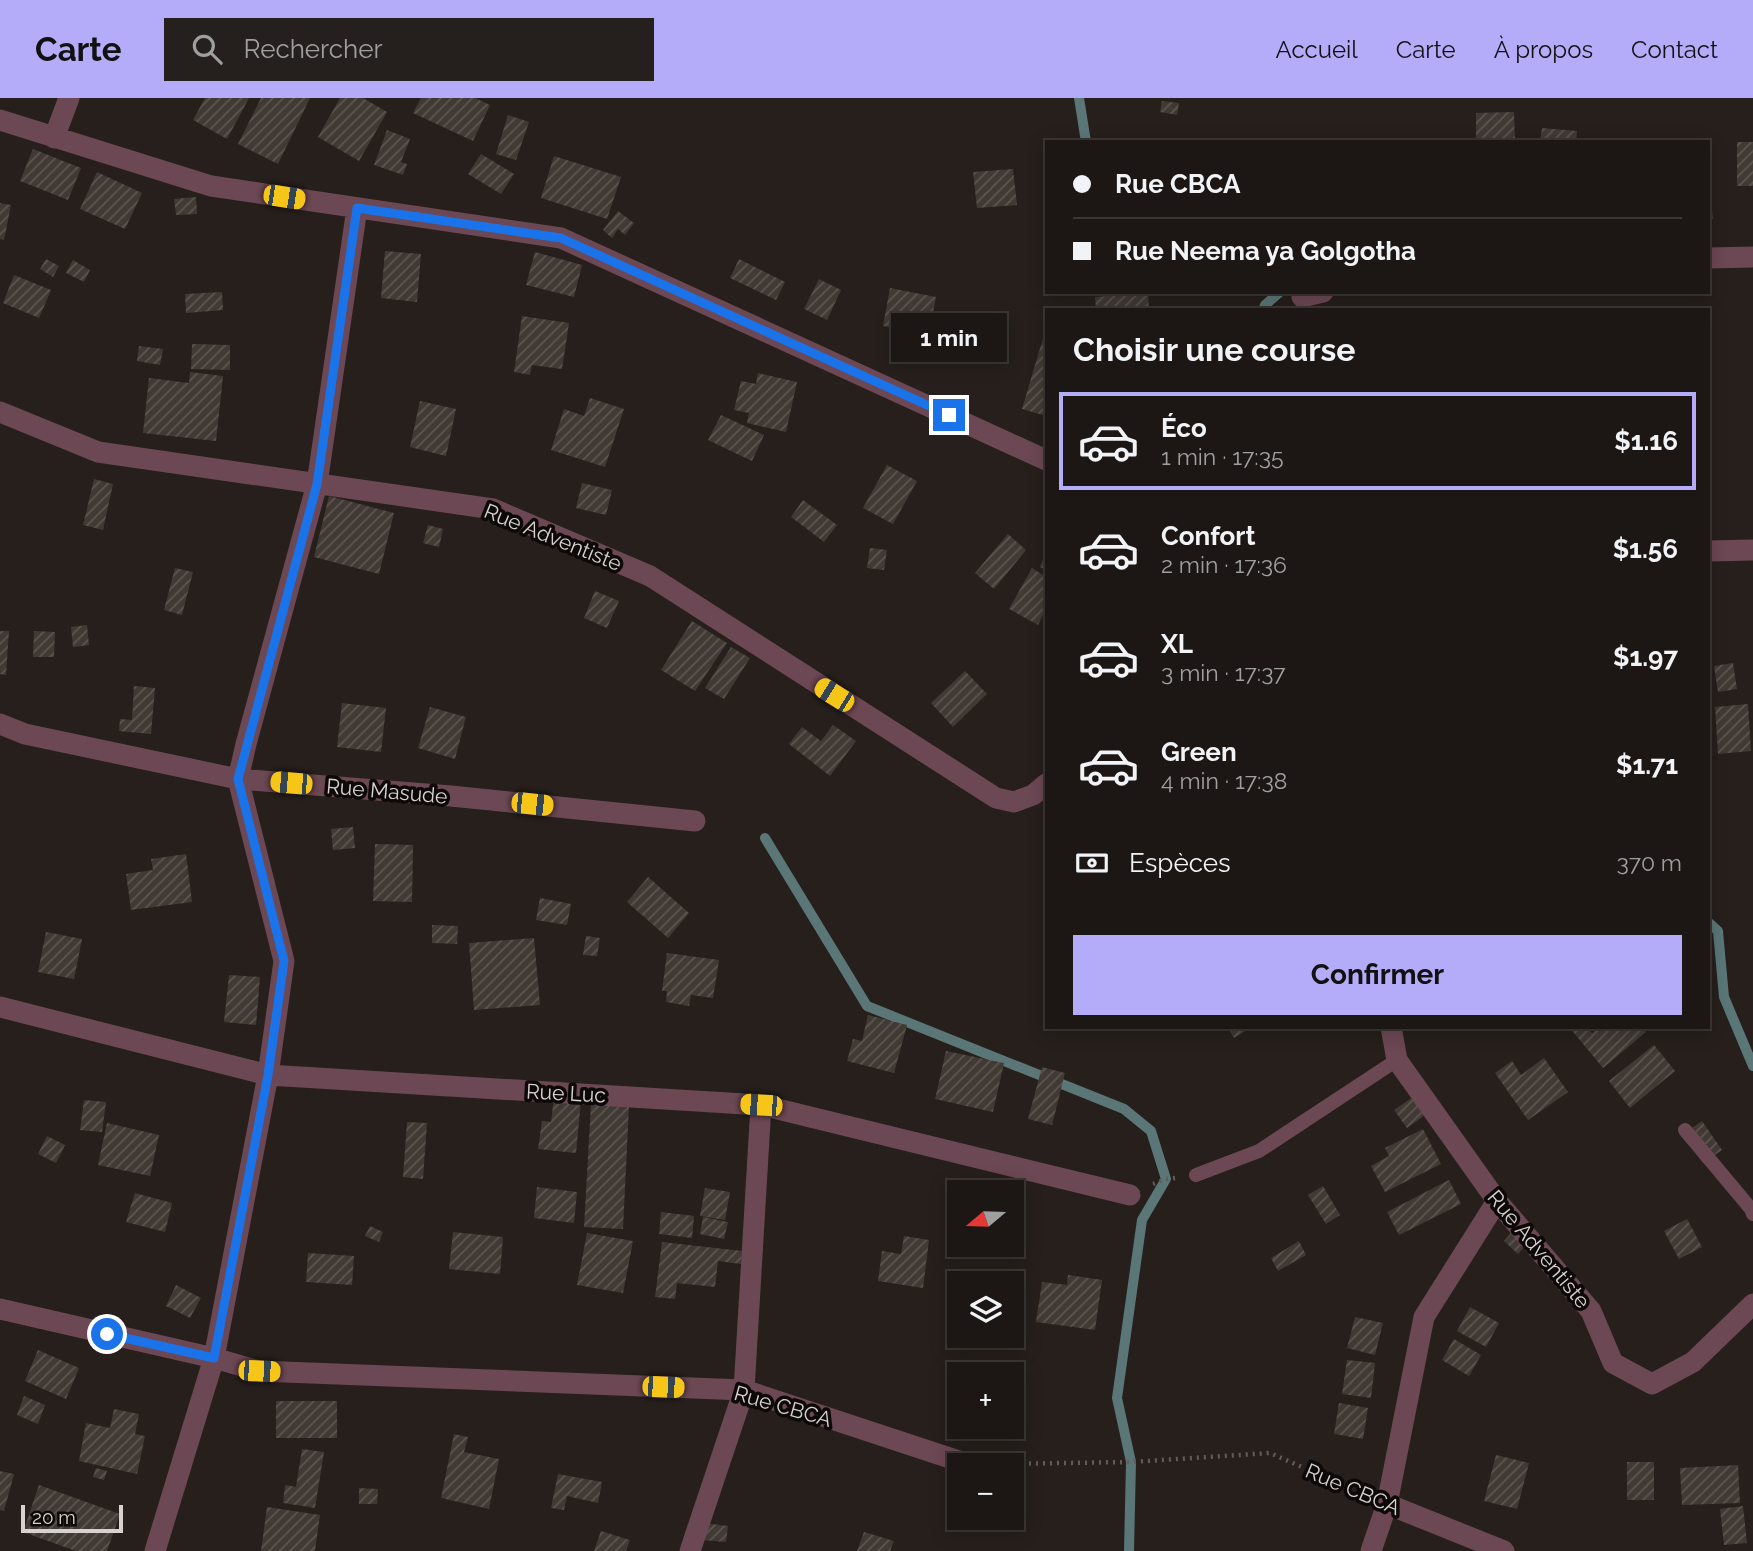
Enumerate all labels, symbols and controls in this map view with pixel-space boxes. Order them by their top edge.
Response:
search box [164,18,654,81]
text: Carte [35,30,122,69]
icon: search [188,30,226,68]
text: Rechercher [244,34,383,64]
text: Accueil [1276,35,1358,64]
text: Carte [1396,35,1456,64]
text: À propos [1494,35,1593,64]
text: Contact [1631,35,1718,64]
text: Rue CBCA [1115,169,1241,199]
car [262,183,307,211]
text: Rue Neema ya Golgotha [1115,236,1416,266]
callout: 1 min [891,314,1007,362]
text: 1 min [920,324,978,351]
text: Choisir une course [1073,331,1356,368]
route end [933,399,965,431]
icon: car [1077,410,1140,473]
text: Éco [1161,413,1207,443]
text: $1.16 [1614,426,1678,456]
text: 1 min · 17:35 [1161,443,1284,470]
street label: Rue Adventiste [481,498,625,576]
icon: car [1077,518,1140,581]
text: Confort [1161,521,1255,551]
text: $1.56 [1613,534,1678,564]
text: 2 min · 17:36 [1161,551,1287,578]
icon: car [1077,626,1140,689]
text: XL [1161,629,1193,659]
text: $1.97 [1613,642,1678,672]
text: 3 min · 17:37 [1161,659,1286,686]
car [811,675,858,715]
icon: car [1077,734,1140,797]
text: Green [1161,737,1237,767]
text: $1.71 [1616,750,1678,780]
text: 4 min · 17:38 [1161,767,1287,794]
car [270,771,313,795]
street label: Rue Masude [325,773,449,809]
car [511,791,554,817]
icon: cash [1073,844,1111,882]
text: Espèces [1129,848,1231,878]
text: 370 m [1617,849,1682,876]
button: Confirmer [1073,935,1682,1015]
street label: Rue Luc [525,1078,607,1108]
car [740,1093,783,1117]
north arrow [947,1180,1024,1256]
map controls [947,1180,1024,1530]
street label: Rue Adventiste [1482,1185,1596,1313]
button: layers [947,1271,1024,1348]
route start [91,1318,123,1350]
car [238,1360,281,1382]
button: + [947,1362,1024,1439]
car [642,1376,685,1398]
street label: Rue CBCA [731,1380,835,1432]
button: − [947,1453,1024,1530]
street label: Rue CBCA [1302,1458,1404,1520]
scale bar [21,1502,122,1534]
text: 20 m [32,1506,76,1528]

